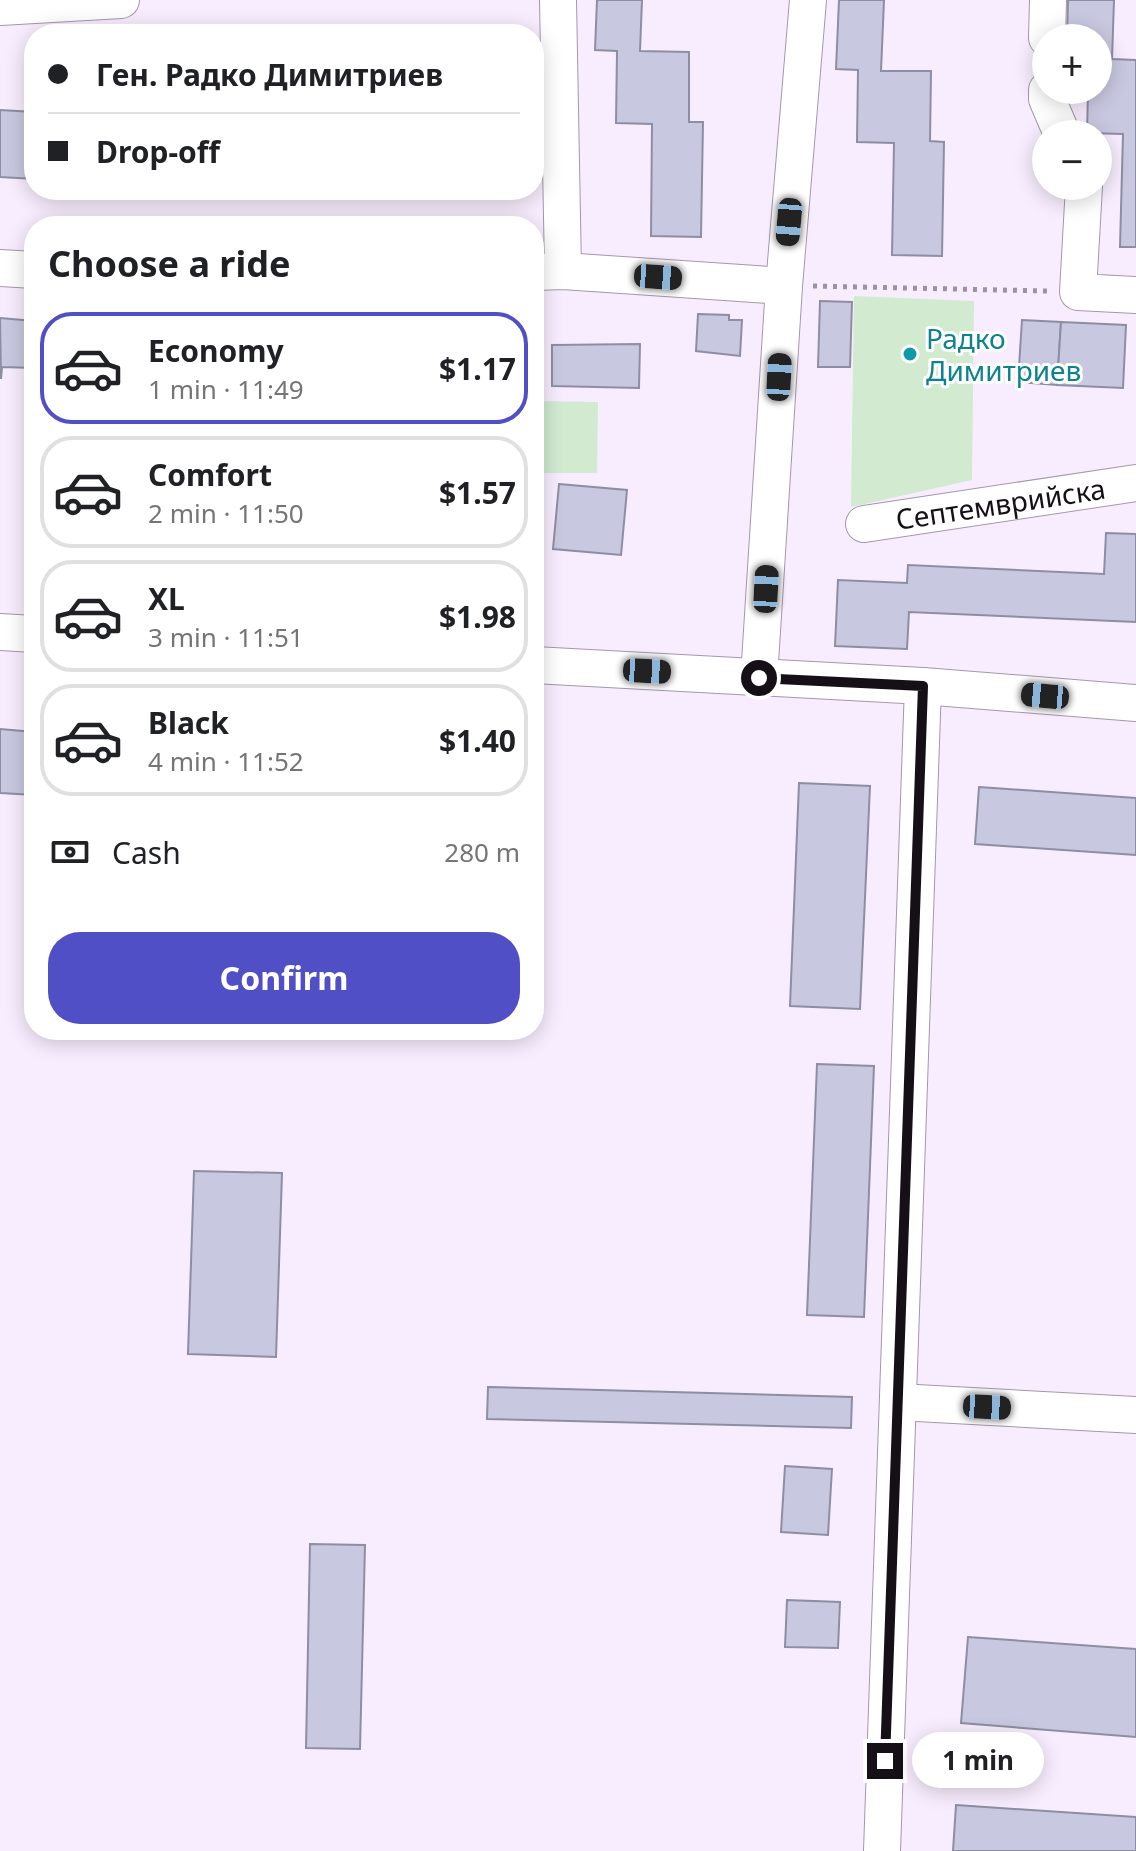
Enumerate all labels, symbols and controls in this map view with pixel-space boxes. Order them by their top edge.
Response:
map controls [1032,24,1112,200]
button: + [1032,24,1112,104]
text: Ген. Радко Димитриев [96,54,443,95]
button: − [1032,120,1112,200]
text: Drop-off [96,131,220,172]
car [775,197,803,247]
text: Choose a ride [48,239,290,288]
car [633,263,683,291]
place label: Радко Димитриев [926,319,1081,389]
text: Economy [148,330,284,371]
icon: car [52,332,124,404]
marker: Радко Димитриев [901,345,919,363]
text: $1.17 [439,348,516,389]
car [766,352,792,402]
text: 1 min · 11:49 [148,371,304,407]
text: Comfort [148,454,272,495]
icon: car [52,456,124,528]
street label: Септемврийска [893,469,1108,538]
text: $1.57 [439,472,516,513]
text: 2 min · 11:50 [148,495,304,531]
car [753,564,779,614]
text: XL [148,578,185,619]
icon: car [52,580,124,652]
text: $1.98 [439,596,516,637]
text: 3 min · 11:51 [148,619,304,655]
car [622,658,672,684]
route start [741,660,777,696]
car [1020,682,1070,710]
text: Black [148,702,229,743]
icon: car [52,704,124,776]
text: $1.40 [439,720,516,761]
text: 4 min · 11:52 [148,743,304,779]
icon: cash [48,830,92,874]
text: Cash [112,832,181,873]
text: 280 m [444,834,520,870]
button: Confirm [48,932,520,1024]
car [962,1394,1012,1420]
callout: 1 min [913,1733,1045,1789]
text: 1 min [942,1742,1014,1778]
route end [867,1743,903,1779]

